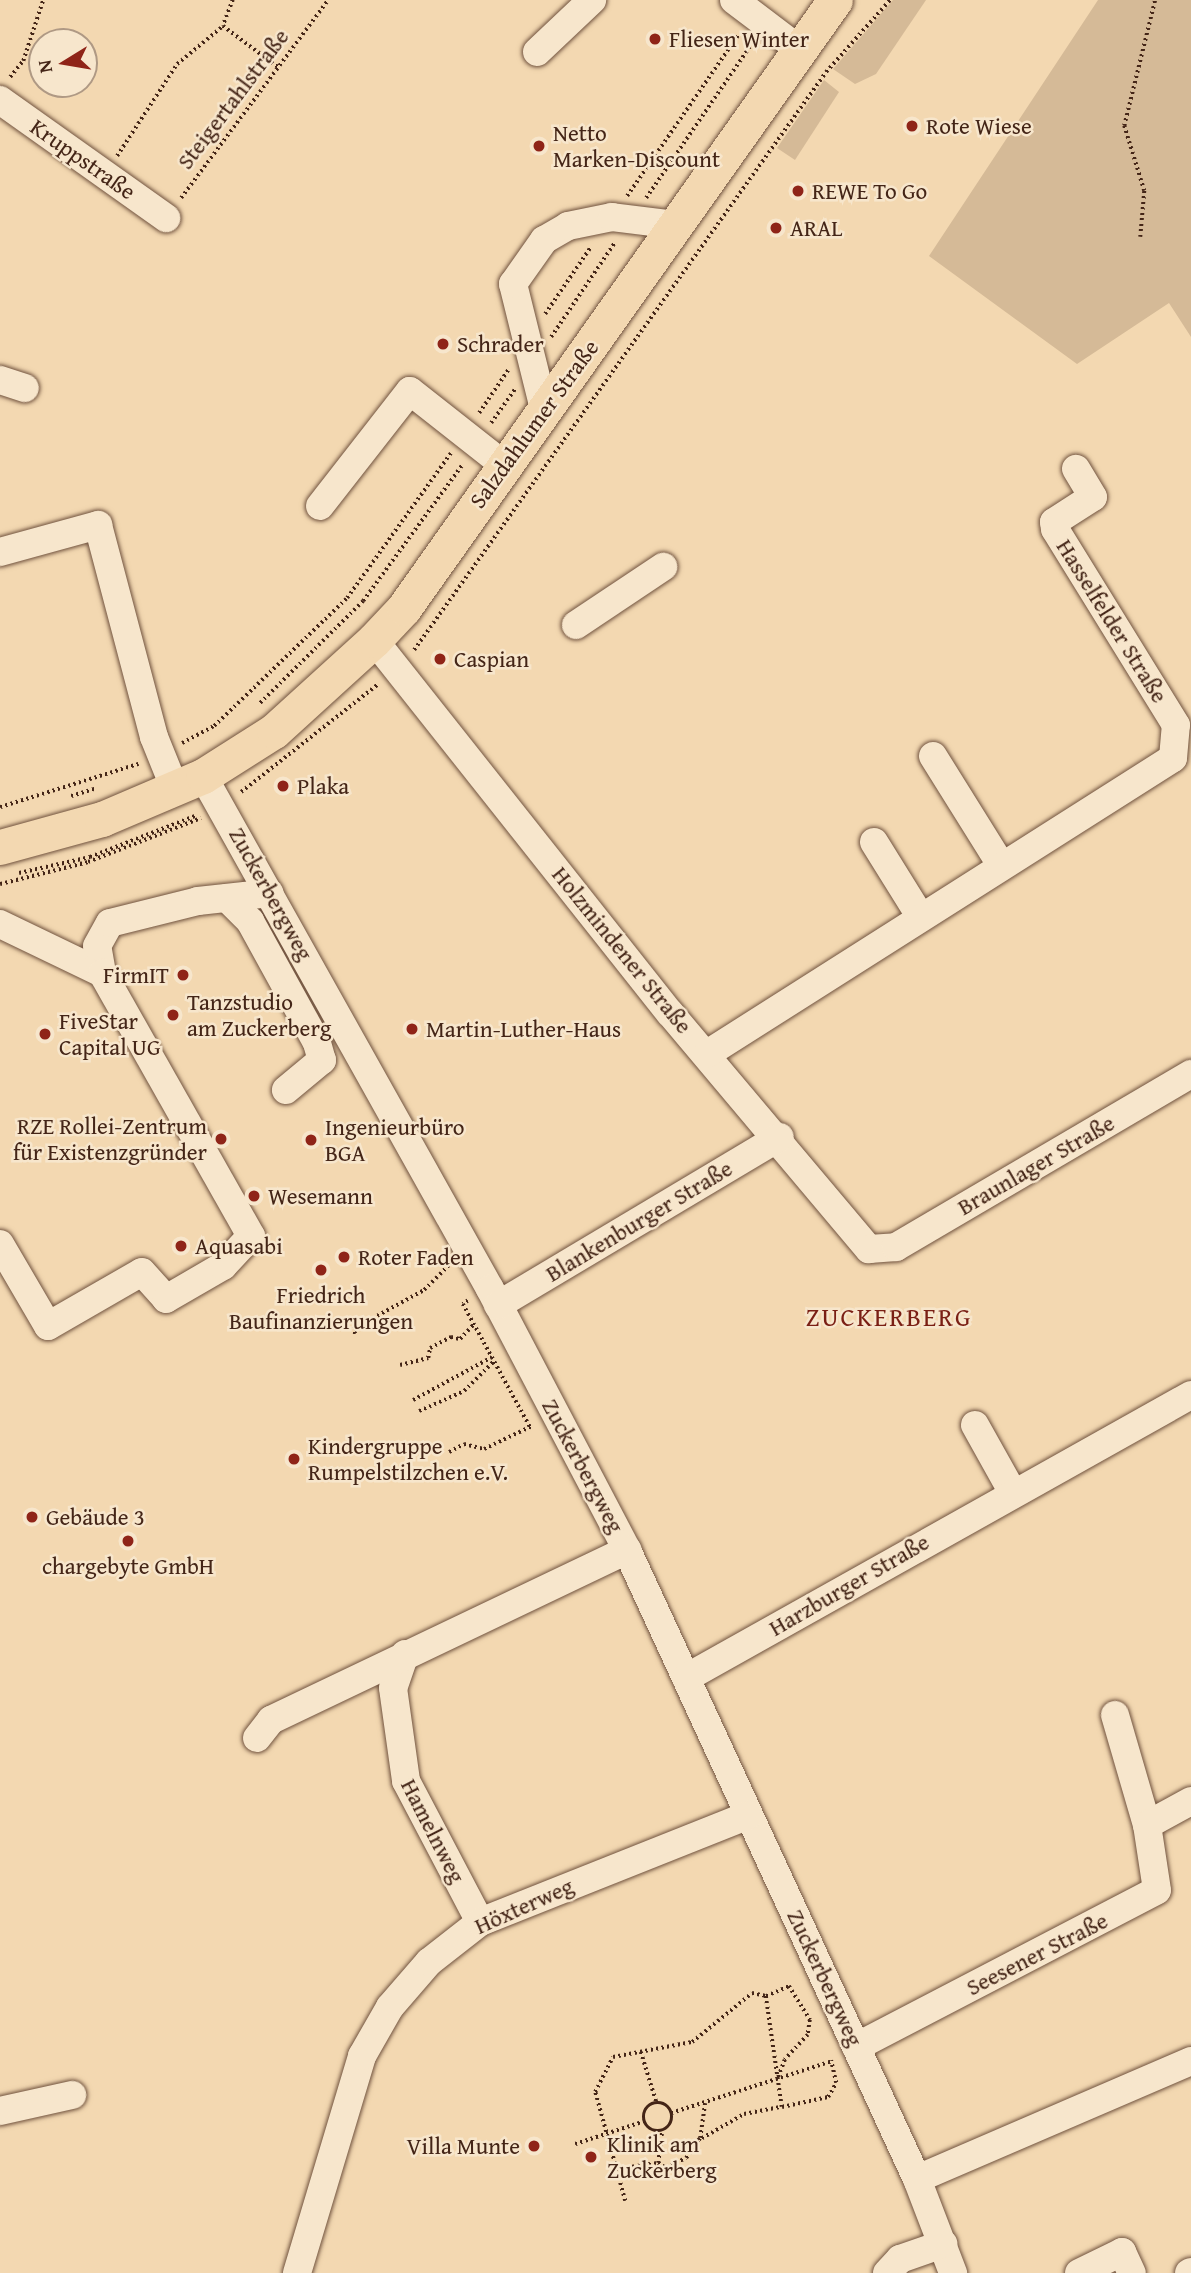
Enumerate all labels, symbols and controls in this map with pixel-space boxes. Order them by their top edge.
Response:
street label: Steigertahlstraße [171,23,295,175]
place label: Fliesen Winter [669,25,809,53]
north arrow [28,28,98,98]
marker: Fliesen Winter [647,31,663,47]
text: N [29,58,59,76]
place label: Rote Wiese [926,112,1032,140]
street label: Kruppstraße [25,113,141,205]
marker: Rote Wiese [904,118,920,134]
place label: Netto Marken-Discount [553,119,720,173]
marker: Netto Marken-Discount [531,138,547,154]
place label: REWE To Go [812,177,927,205]
marker: REWE To Go [790,183,806,199]
place label: ARAL [790,214,842,242]
marker: ARAL [768,220,784,236]
place label: Schrader [457,330,544,358]
street label: Salzdahlumer Straße [464,334,604,514]
marker: Schrader [435,336,451,352]
street label: Hasselfelder Straße [1051,534,1173,708]
place label: Caspian [454,645,529,673]
marker: Caspian [432,651,448,667]
place label: Plaka [297,772,349,800]
marker: Plaka [275,778,291,794]
street label: Zuckerbergweg [223,823,319,965]
street label: Holzmindener Straße [546,861,698,1039]
place label: FirmIT [103,961,169,989]
marker: FirmIT [175,967,191,983]
place label: Tanzstudio am Zuckerberg [187,988,331,1042]
place label: FiveStar Capital UG [59,1007,160,1061]
marker: Tanzstudio am Zuckerberg [165,1007,181,1023]
place label: Martin-Luther-Haus [426,1015,621,1043]
marker: Martin-Luther-Haus [404,1021,420,1037]
marker: FiveStar Capital UG [37,1026,53,1042]
street label: Braunlager Straße [953,1109,1119,1221]
place label: RZE Rollei-Zentrum für Existenzgründer [13,1112,207,1166]
place label: Ingenieurbüro BGA [325,1113,465,1167]
marker: RZE Rollei-Zentrum für Existenzgründer [213,1131,229,1147]
marker: Ingenieurbüro BGA [303,1132,319,1148]
street label: Blankenburger Straße [541,1154,737,1288]
place label: Wesemann [268,1182,373,1210]
marker: Wesemann [246,1188,262,1204]
place label: Aquasabi [195,1232,283,1260]
marker: Aquasabi [173,1238,189,1254]
place label: Roter Faden [358,1243,474,1271]
marker: Roter Faden [336,1249,352,1265]
marker: Friedrich Baufinanzierungen [313,1262,329,1278]
place label: Friedrich Baufinanzierungen [229,1281,413,1335]
district label: ZUCKERBERG [807,1301,971,1333]
street label: Zuckerbergweg [536,1394,630,1538]
place label: Kindergruppe Rumpelstilzchen e.V. [308,1432,508,1486]
marker: Kindergruppe Rumpelstilzchen e.V. [286,1451,302,1467]
place label: Gebäude 3 [46,1503,145,1531]
marker: Gebäude 3 [24,1509,40,1525]
street label: Harzburger Straße [764,1528,934,1642]
marker: chargebyte GmbH [120,1533,136,1549]
place label: chargebyte GmbH [42,1552,214,1580]
street label: Hamelnweg [395,1774,471,1888]
street label: Höxterweg [470,1872,578,1940]
street label: Zuckerbergweg [781,1905,869,2051]
street label: Seesener Straße [962,1907,1112,2001]
place label: Klinik am Zuckerberg [607,2130,717,2184]
place label: Villa Munte [407,2132,520,2160]
marker: Villa Munte [526,2138,542,2154]
marker: Klinik am Zuckerberg [581,2147,601,2167]

